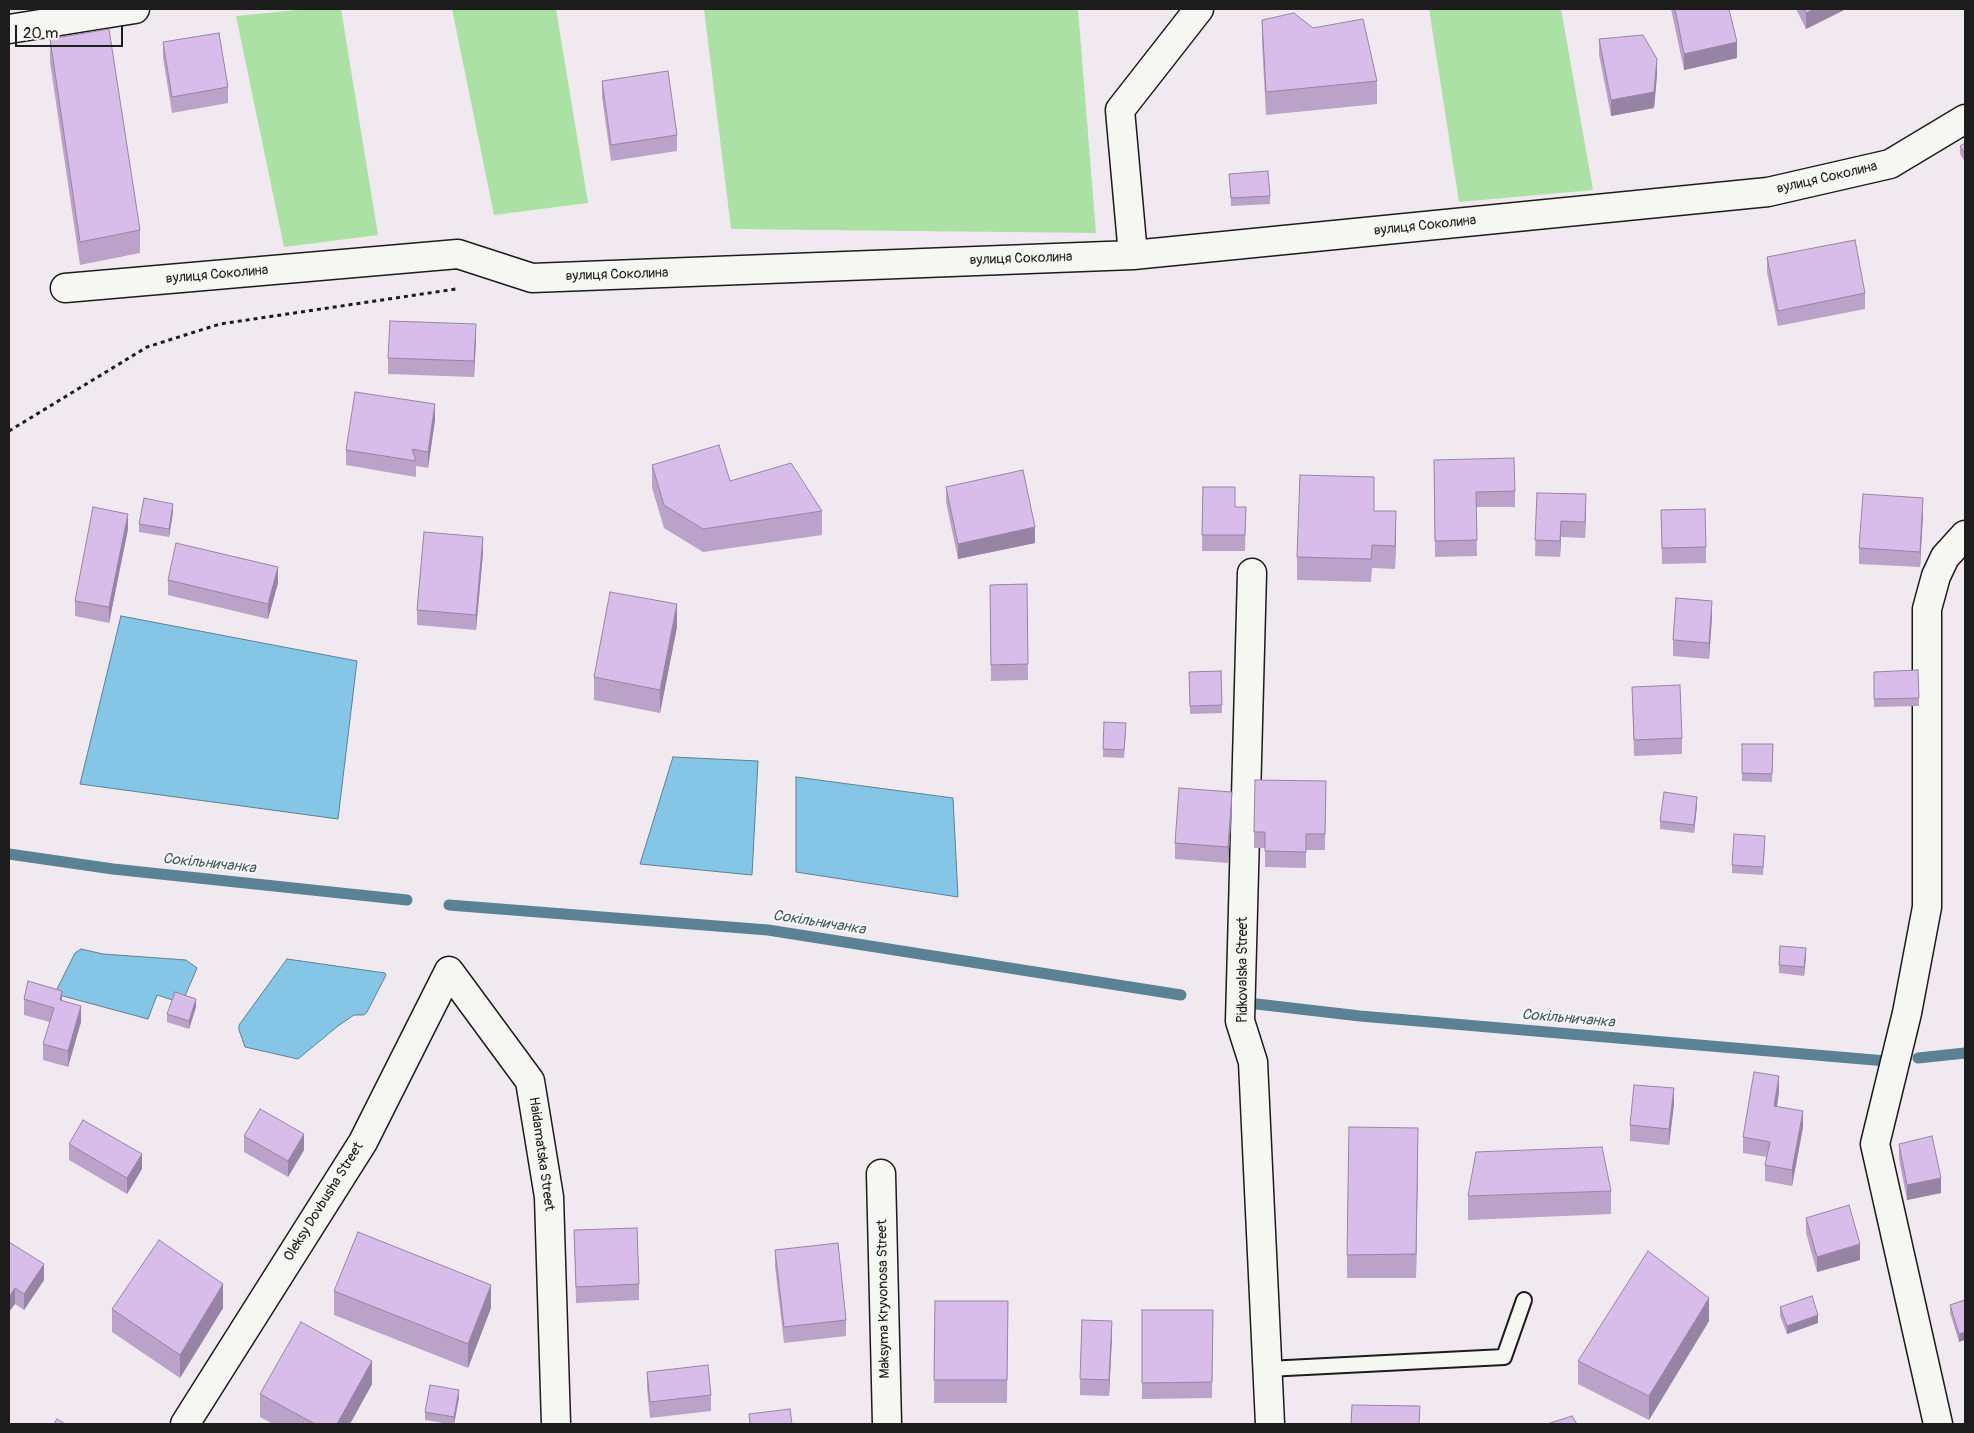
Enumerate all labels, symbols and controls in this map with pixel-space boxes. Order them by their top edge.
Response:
scale bar [18,15,125,47]
text: 20 m [23,24,58,43]
street label: вулиця Соколина [1775,158,1879,198]
street label: вулиця Соколина [1373,212,1477,240]
street label: вулиця Соколина [969,249,1073,269]
street label: вулиця Соколина [165,262,269,288]
street label: вулиця Соколина [565,265,669,285]
water label: Сокільничанка [162,850,256,878]
water label: Сокільничанка [771,907,867,939]
street label: Pidkovalska Street [1235,917,1251,1023]
water label: Сокільничанка [1521,1006,1615,1032]
street label: Haidamatska Street [525,1096,557,1212]
street label: Oleksy Dovbusha Street [281,1139,367,1265]
street label: Maksyma Kryvonosa Street [874,1219,894,1379]

